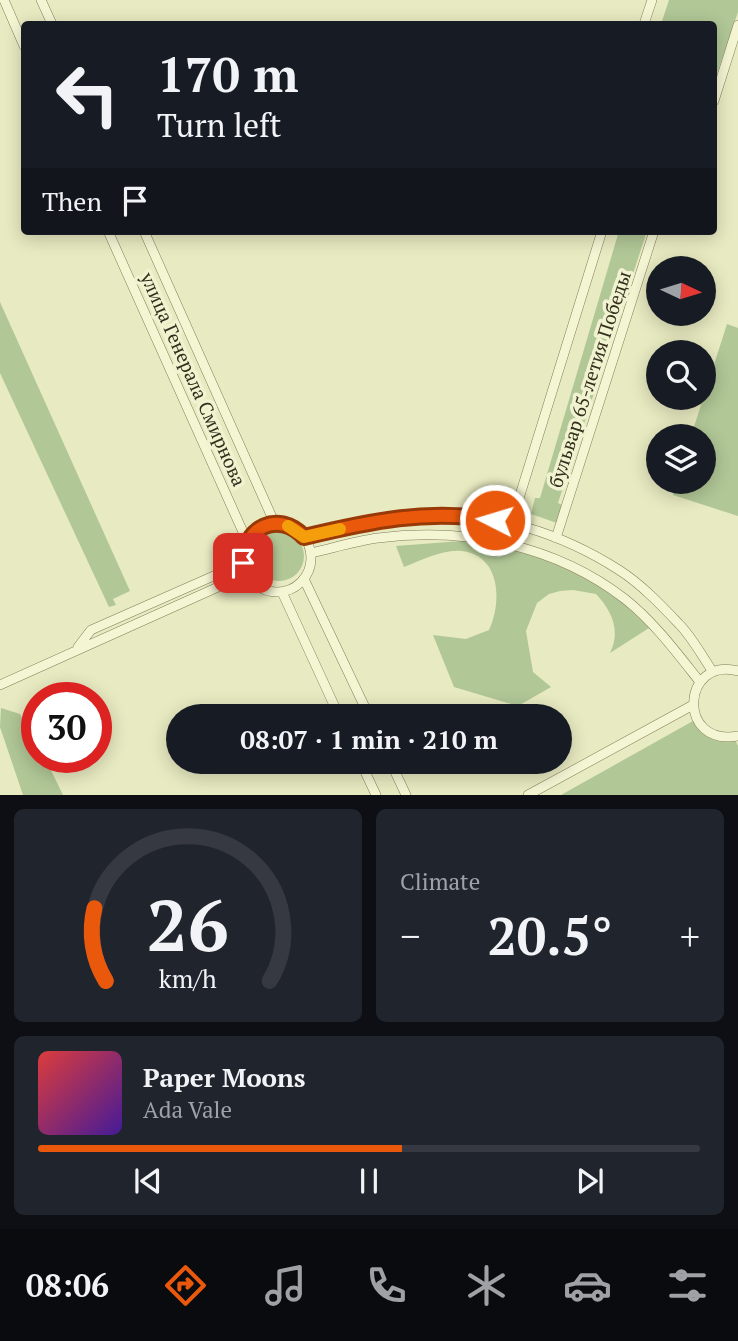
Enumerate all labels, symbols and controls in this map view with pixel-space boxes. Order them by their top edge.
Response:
text: 170 m [157,41,299,106]
icon: left [42,49,133,140]
text: Turn left [157,104,281,146]
icon: arrive [116,182,154,220]
text: Then [42,184,102,218]
north arrow [646,256,716,326]
map controls [646,256,716,494]
street label: улица Генерала Смирнова [135,267,253,490]
street label: бульвар 65-летия Победы [542,268,636,490]
button: search [646,340,716,410]
button: layers [646,424,716,494]
position arrow [458,483,532,557]
pin [213,533,273,593]
icon: arrive [224,544,262,582]
speed limit sign: 30 [21,682,112,773]
text: 08:07 · 1 min · 210 m [240,722,498,756]
text: Climate [400,866,480,897]
text: 26 [147,876,229,973]
text: 20.5° [487,901,613,970]
text: − [400,911,420,961]
text: + [680,911,700,961]
text: km/h [159,962,217,995]
text: Paper Moons [143,1060,306,1094]
text: Ada Vale [143,1094,232,1125]
icon: previous [129,1162,167,1200]
icon: pause [350,1162,388,1200]
icon: next [571,1162,609,1200]
icon: directions [161,1261,210,1310]
icon: music [261,1261,310,1310]
icon: phone [362,1261,411,1310]
icon: climate [462,1261,511,1310]
icon: car [563,1261,612,1310]
icon: filters [663,1261,712,1310]
text: 08:06 [26,1264,109,1306]

